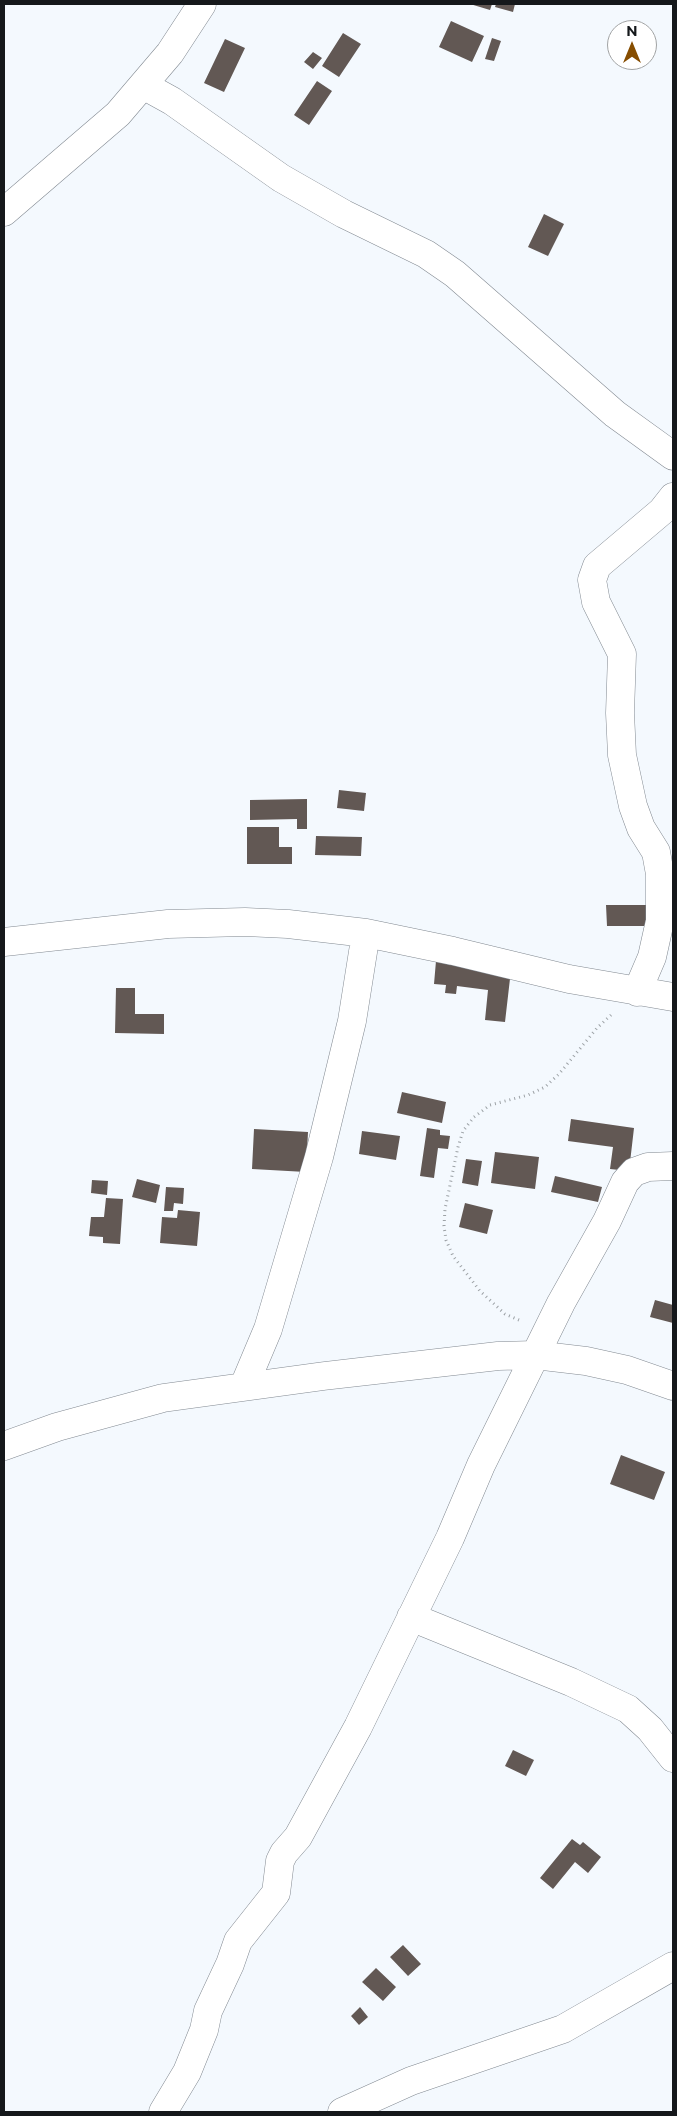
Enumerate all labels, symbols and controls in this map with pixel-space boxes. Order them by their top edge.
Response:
north arrow [607,20,657,70]
text: N [626,22,638,40]

